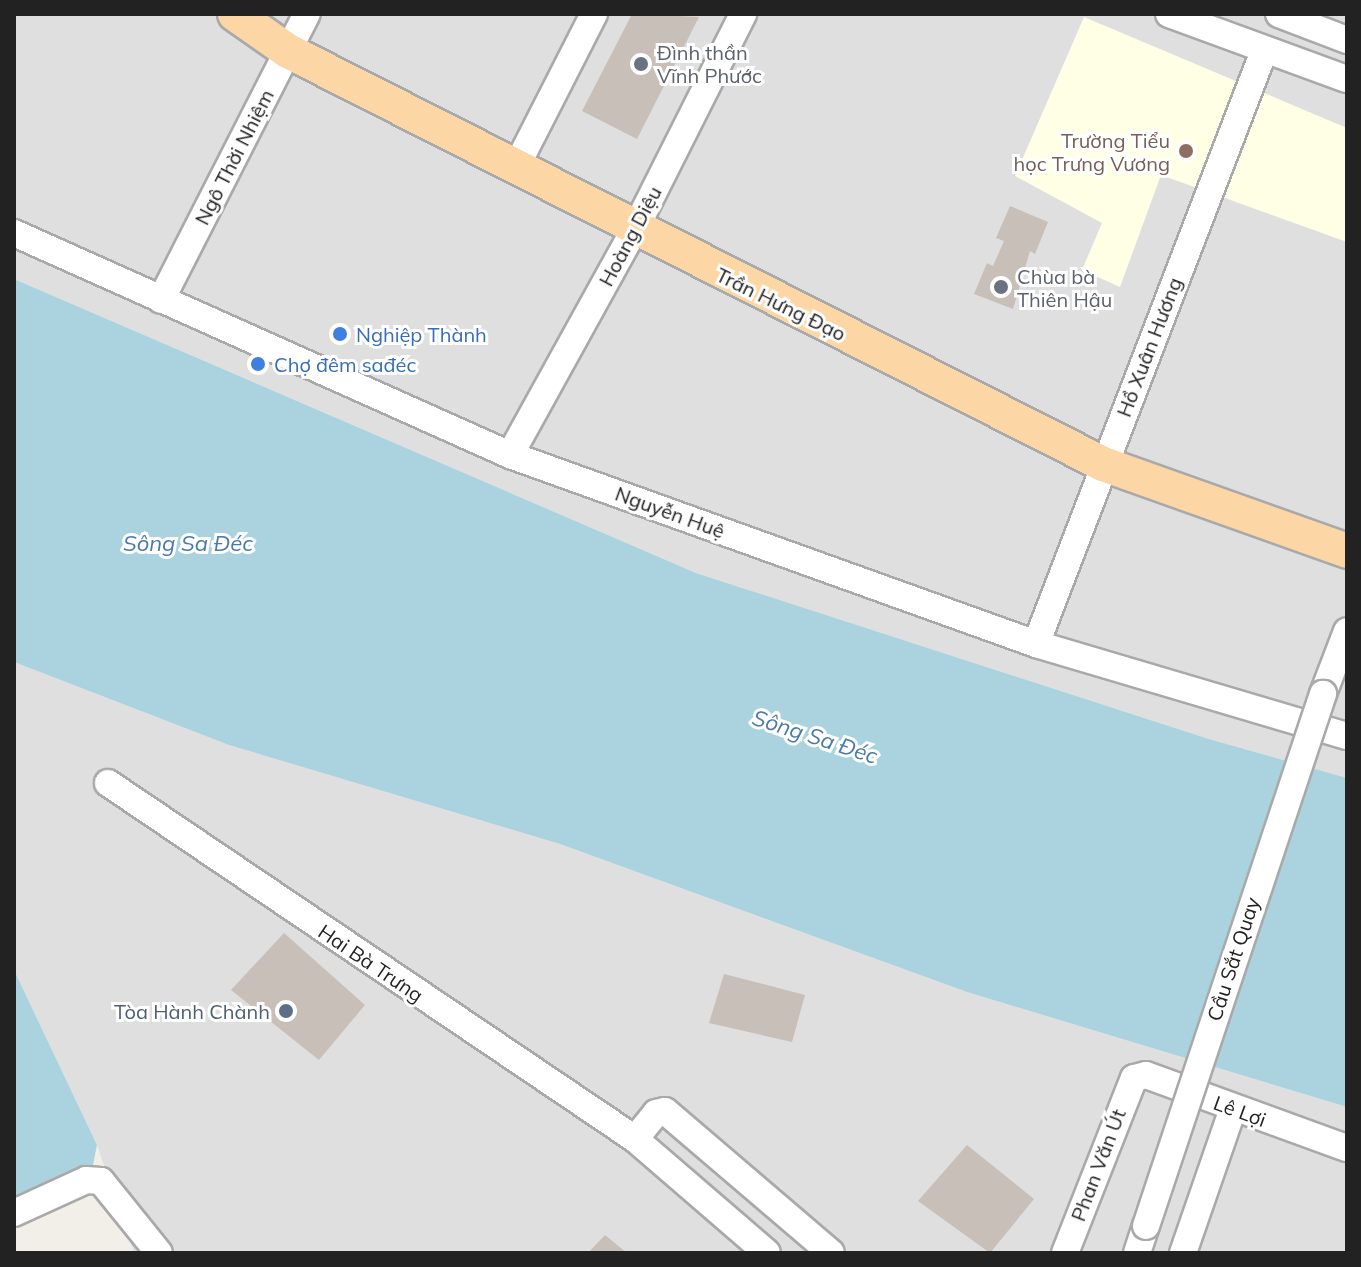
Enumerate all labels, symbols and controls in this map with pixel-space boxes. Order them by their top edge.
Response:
place label: Đình thần Vĩnh Phước [657,40,762,87]
marker: Đình thần Vĩnh Phước [632,55,650,73]
street label: Ngô Thời Nhiệm [190,85,278,229]
place label: Trường Tiểu học Trưng Vương [1014,128,1170,175]
marker: Trường Tiểu học Trưng Vương [1177,142,1195,160]
street label: Hoàng Diệu [594,182,666,290]
street label: Trần Hưng Đạo [712,262,850,346]
place label: Chùa bà Thiên Hậu [1017,264,1112,311]
street label: Hồ Xuân Hương [1111,274,1187,420]
marker: Chùa bà Thiên Hậu [992,278,1010,296]
place label: Nghiệp Thành [356,322,487,346]
marker: Nghiệp Thành [331,325,349,343]
place label: Chợ đêm sađéc [274,352,416,376]
marker: Chợ đêm sađéc [249,355,267,373]
street label: Nguyễn Huệ [612,481,728,543]
water label: Sông Sa Đéc [123,531,253,557]
water label: Sông Sa Đéc [749,704,881,770]
street label: Cầu Sắt Quay [1202,894,1264,1024]
street label: Hai Bà Trưng [314,919,428,1007]
place label: Tòa Hành Chành [114,999,270,1023]
marker: Tòa Hành Chành [277,1002,295,1020]
street label: Lê Lợi [1211,1091,1269,1131]
street label: Phan Văn Út [1066,1106,1130,1224]

